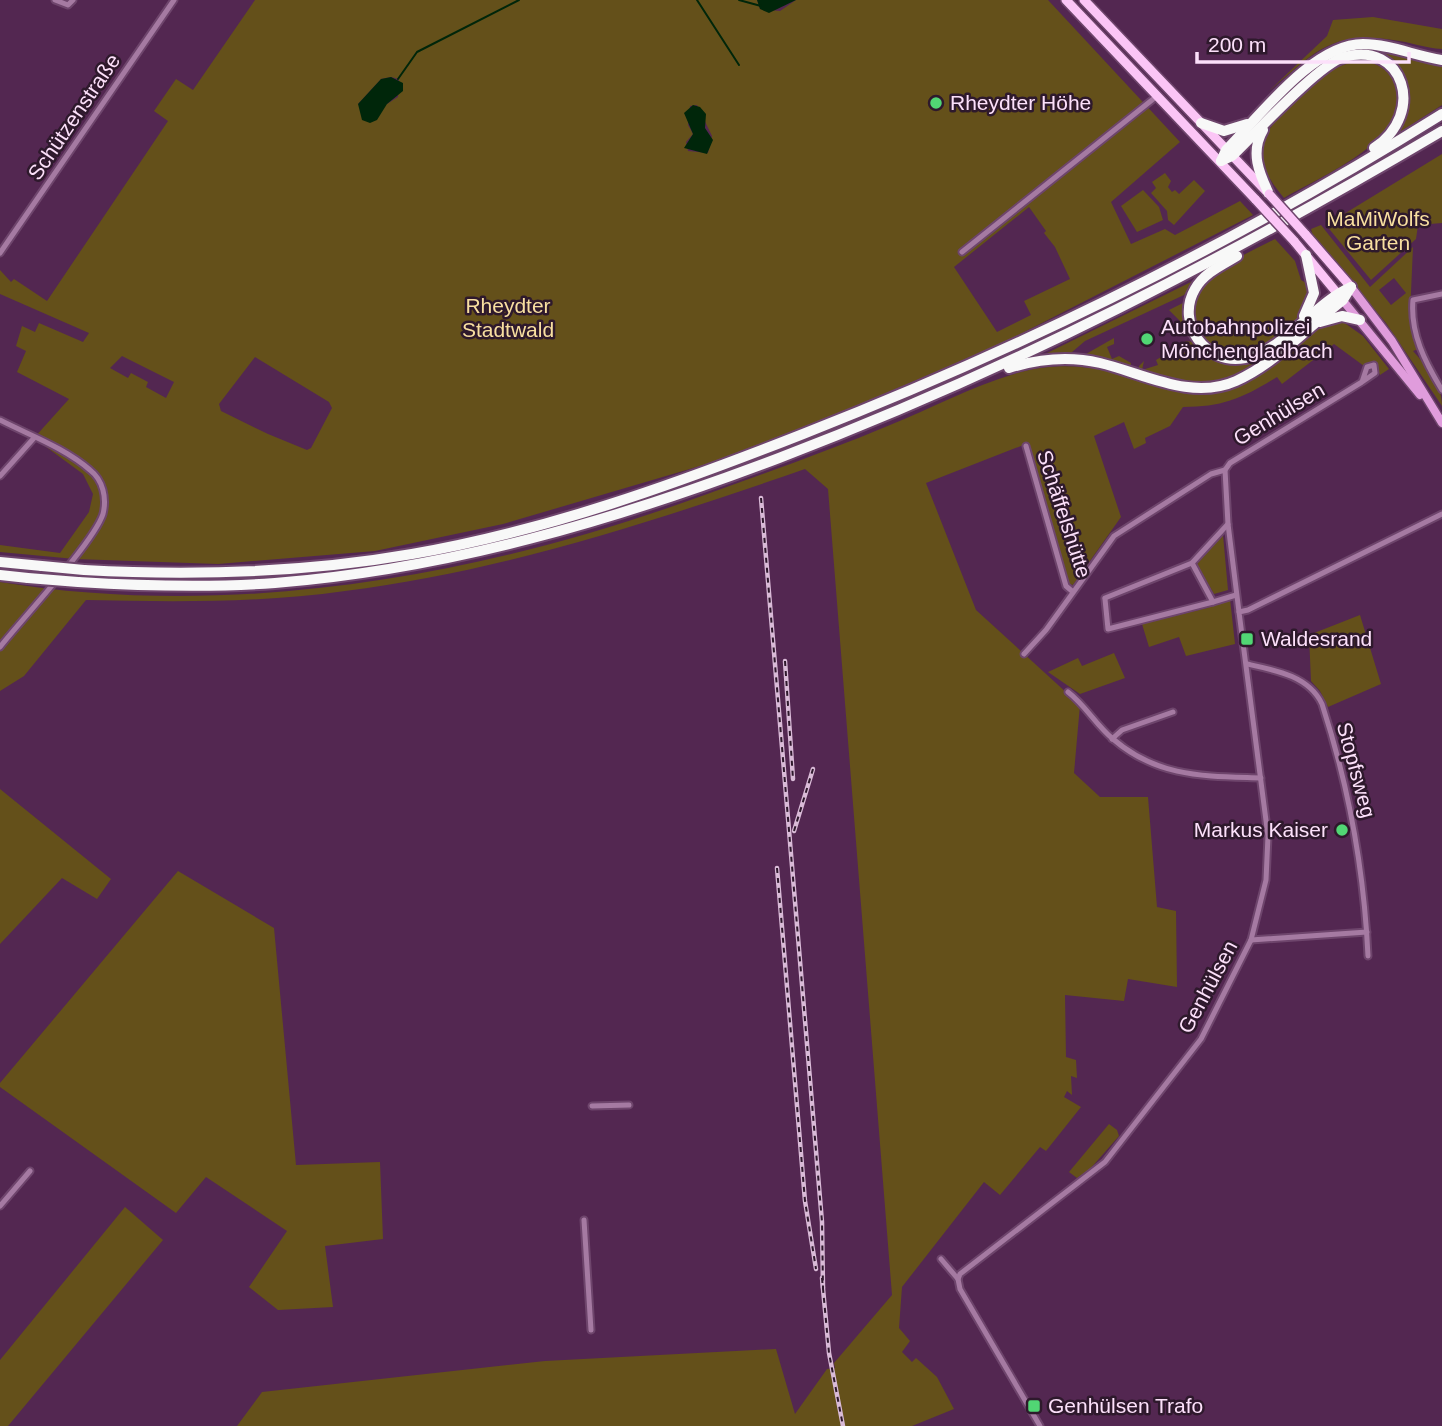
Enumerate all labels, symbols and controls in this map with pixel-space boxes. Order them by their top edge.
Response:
scale bar [1197,21,1409,65]
text: 200 m [1208,33,1266,56]
street label: Schützenstraße [23,49,124,184]
place label: Rheydter Höhe [950,91,1091,114]
marker: Rheydter Höhe [928,95,944,111]
park label: MaMiWolfs Garten [1326,207,1430,254]
park label: Rheydter Stadtwald [462,294,554,341]
place label: Autobahnpolizei Mönchengladbach [1161,315,1333,362]
marker: Autobahnpolizei Mönchengladbach [1139,331,1155,347]
street label: Genhülsen [1229,378,1328,450]
street label: Schäffelshütte [1033,447,1096,581]
place label: Waldesrand [1261,627,1372,650]
marker: Waldesrand [1239,631,1255,647]
street label: Stopfsweg [1333,720,1380,820]
place label: Markus Kaiser [1194,818,1328,841]
marker: Markus Kaiser [1334,822,1350,838]
street label: Genhülsen [1174,937,1242,1037]
place label: Genhülsen Trafo [1048,1394,1203,1417]
marker: Genhülsen Trafo [1026,1398,1042,1414]

